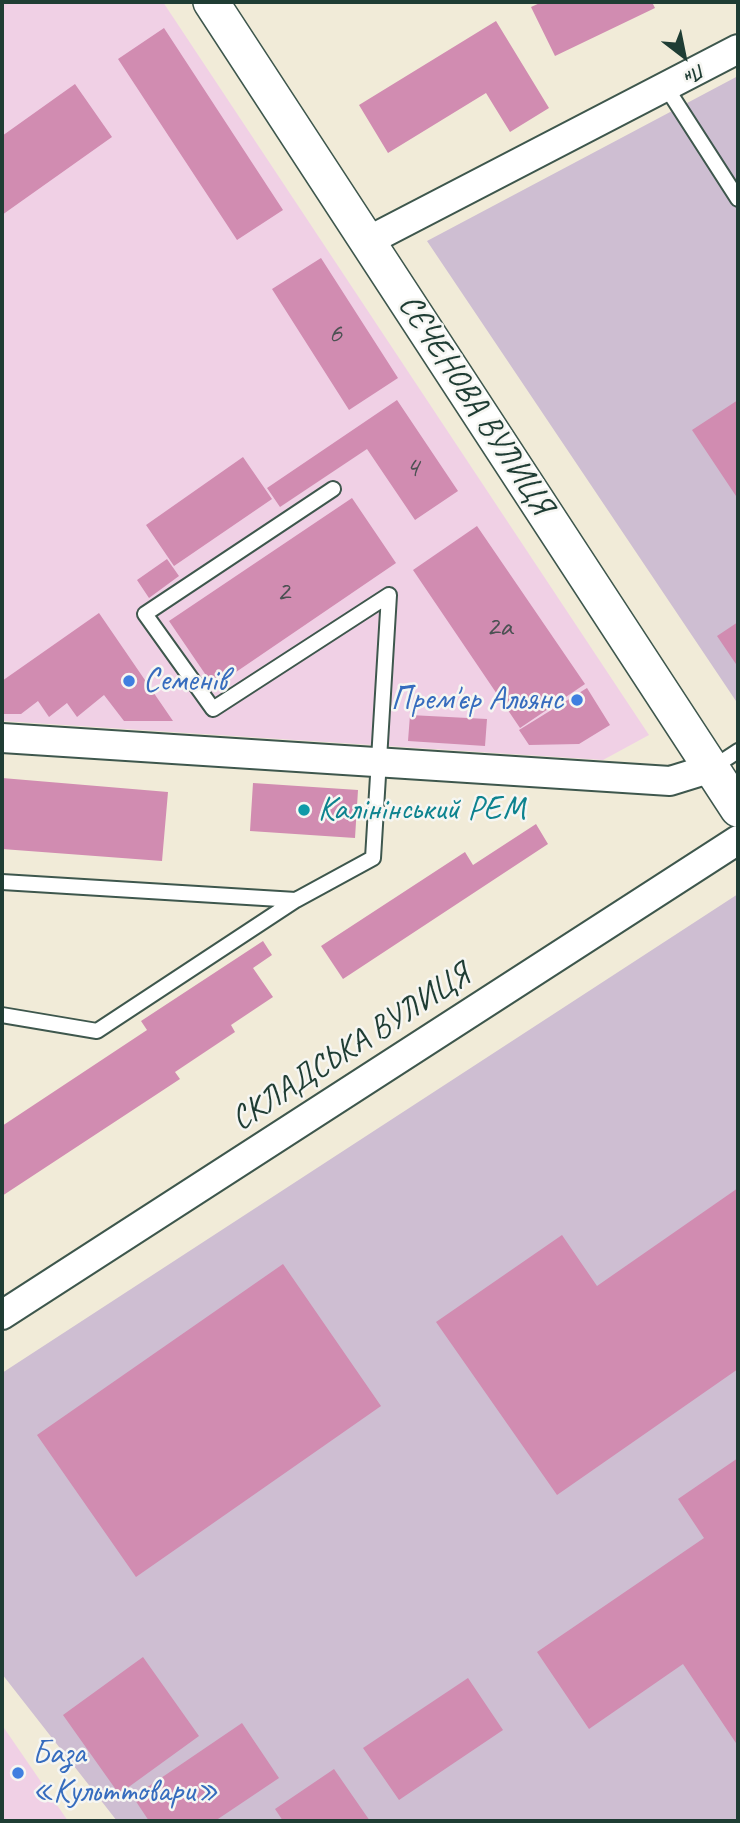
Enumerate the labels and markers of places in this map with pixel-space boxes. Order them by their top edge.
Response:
place label: Семенів [143,661,227,701]
marker: Семенів [121,673,137,689]
place label: Прем'єр Альянс [391,680,563,720]
marker: Прем'єр Альянс [569,692,585,708]
place label: Калінінський РЕМ [318,790,525,830]
marker: Калінінський РЕМ [296,802,312,818]
place label: База «Культтовари» [32,1734,218,1812]
marker: База «Культтовари» [10,1765,26,1781]

